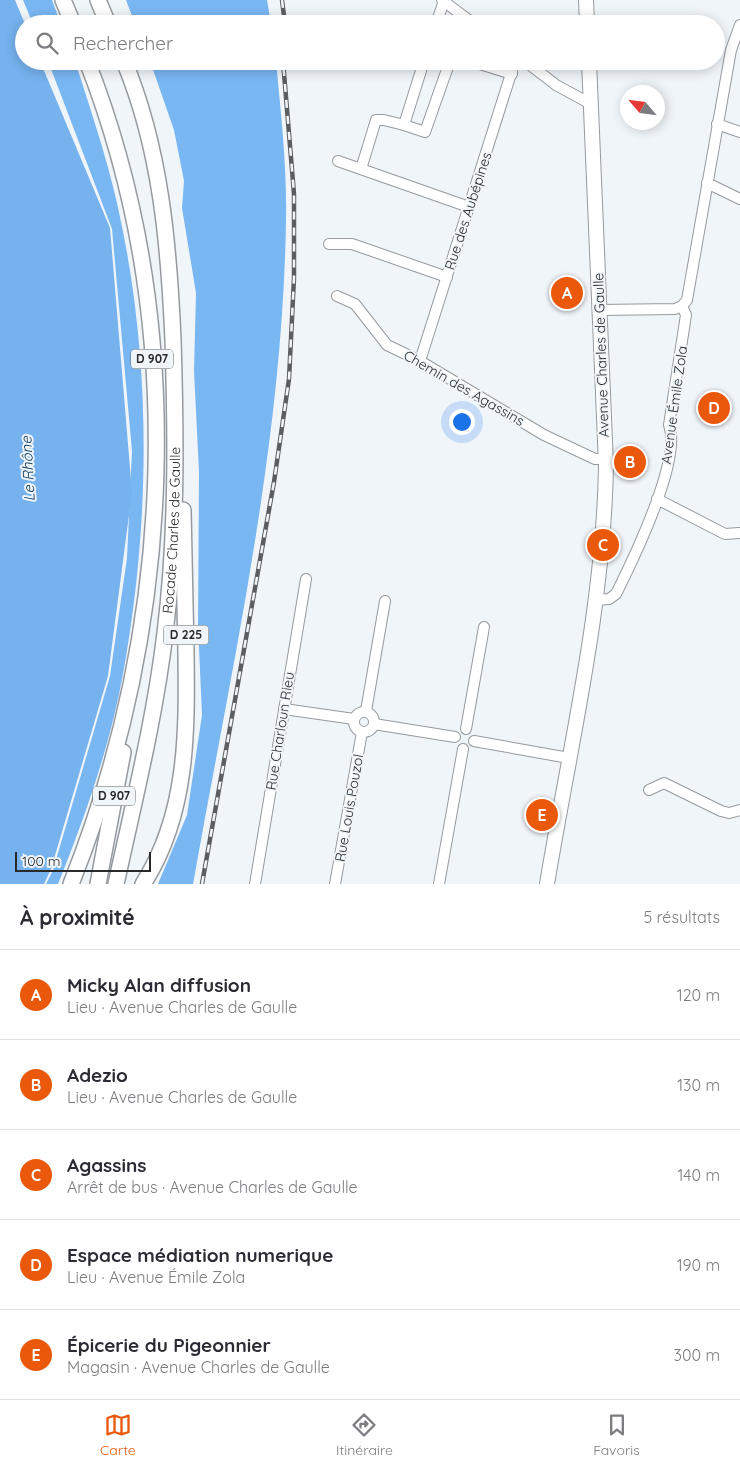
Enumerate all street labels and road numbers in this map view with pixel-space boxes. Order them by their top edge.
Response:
street label: Rue des Aubépines [440,150,496,272]
street label: Avenue Charles de Gaulle [589,272,613,438]
street label: Avenue Émile Zola [657,345,691,465]
street label: Chemin des Agassins [400,346,528,430]
road number: D 907 [131,349,173,368]
street label: Rocade Charles de Gaulle [158,447,184,614]
road number: D 225 [164,626,208,644]
street label: Rue Charloun Rieu [262,671,298,791]
street label: Rue Louis Pouzol [331,753,367,863]
road number: D 907 [93,786,135,806]

